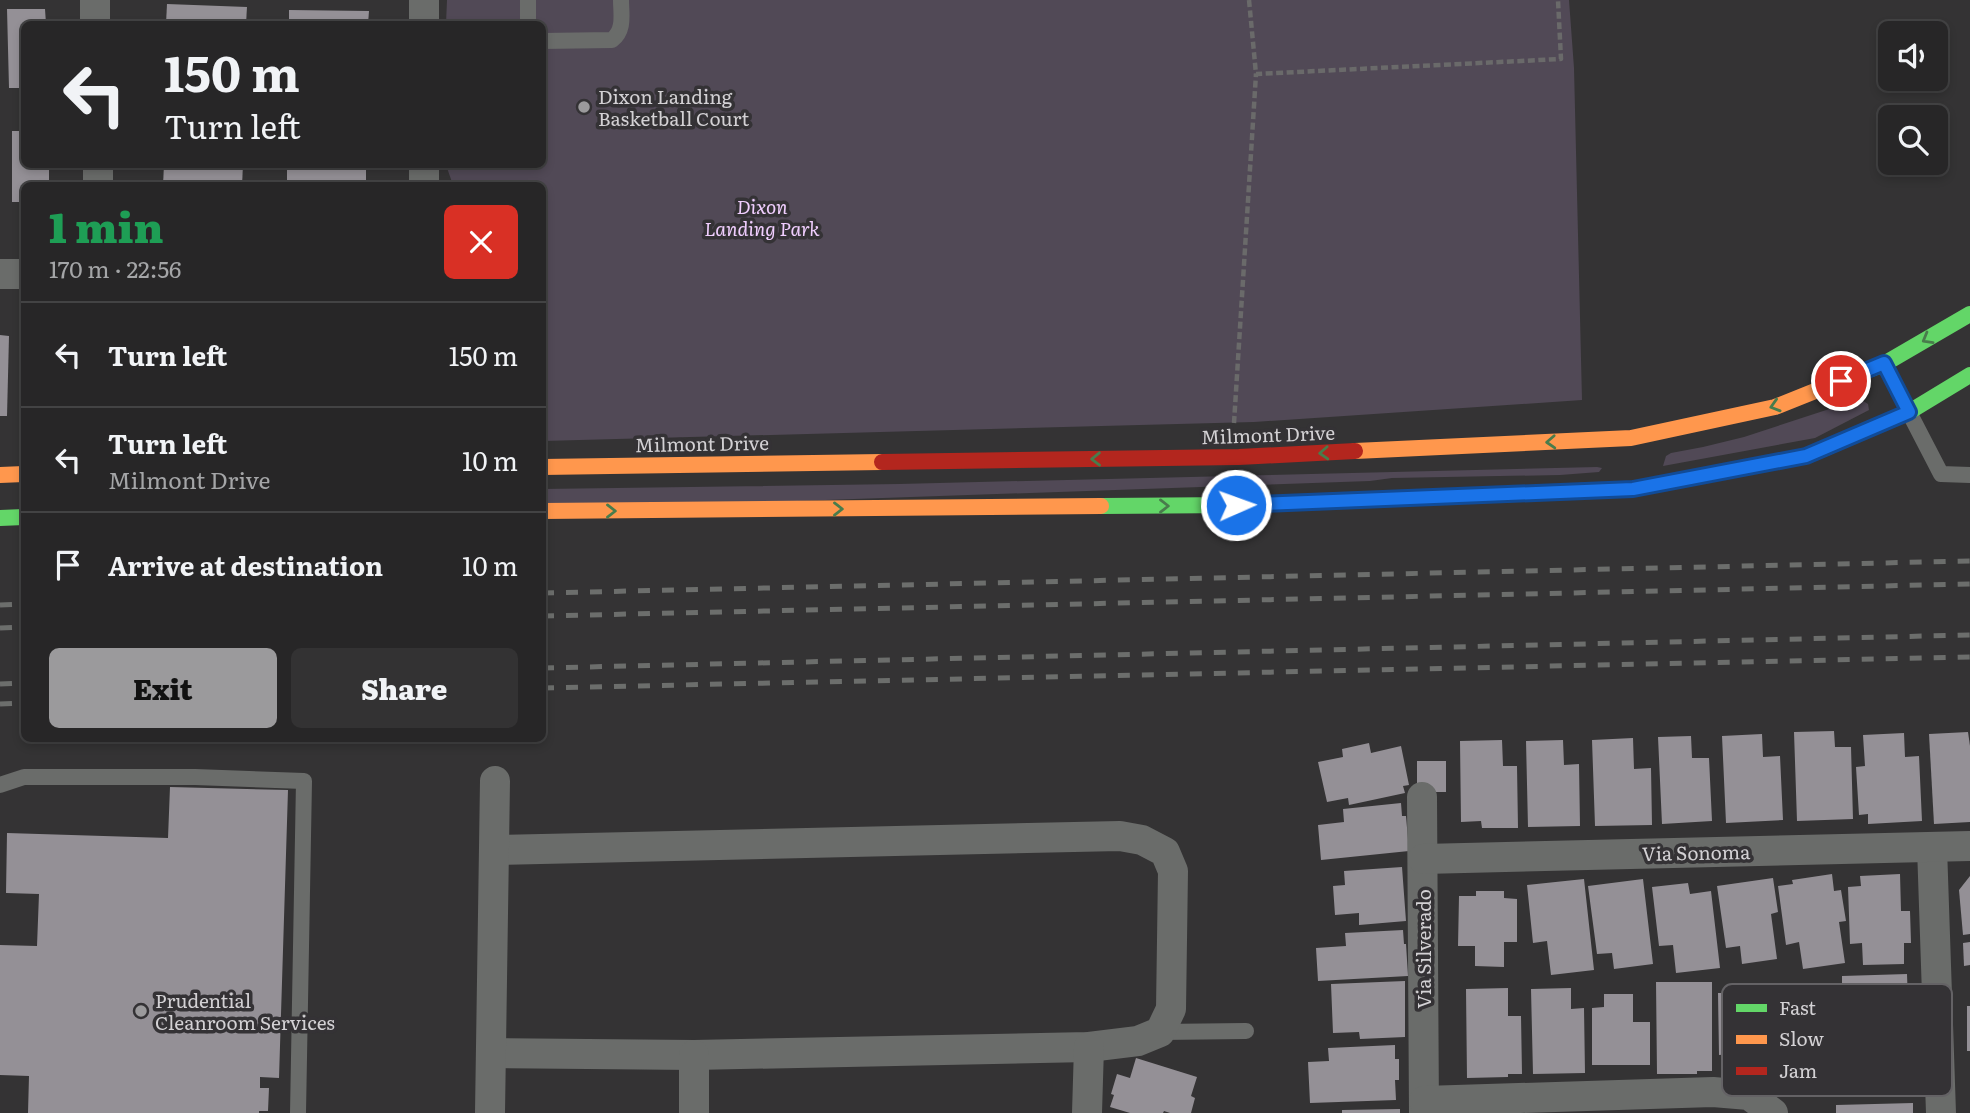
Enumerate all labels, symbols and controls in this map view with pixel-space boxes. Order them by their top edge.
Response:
map controls [1878,21,1948,175]
button: sound [1878,21,1948,91]
text: 150 m [164,34,300,107]
icon: left [49,49,140,140]
place label: Dixon Landing Basketball Court [598,82,749,132]
marker: Dixon Landing Basketball Court [576,99,592,115]
text: Turn left [164,101,301,149]
button: search [1878,105,1948,175]
park label: Dixon Landing Park [704,192,820,242]
text: 1 min [49,194,164,256]
button: close [444,205,518,279]
text: 170 m · 22:56 [49,251,181,285]
one-way arrow [1922,330,1935,343]
text: Turn left [108,335,227,374]
text: 150 m [449,335,518,374]
icon: left [49,336,87,374]
pin [1811,351,1871,411]
icon: arrive [1822,362,1860,400]
one-way arrow [1769,397,1781,412]
street label: Milmont Drive [1200,418,1336,450]
text: Turn left [108,423,227,462]
street label: Milmont Drive [635,428,769,458]
one-way arrow [1545,434,1556,449]
text: 10 m [462,440,518,479]
icon: left [49,441,87,479]
one-way arrow [1318,445,1329,460]
one-way arrow [1091,451,1101,467]
text: Milmont Drive [108,462,270,496]
position arrow [1199,468,1273,542]
one-way arrow [1159,498,1169,514]
one-way arrow [833,501,844,517]
one-way arrow [606,503,616,519]
text: Arrive at destination [108,545,383,584]
text: 10 m [462,545,518,584]
icon: arrive [49,546,87,584]
button: Exit [49,648,277,728]
button: Share [291,648,518,728]
street label: Via Sonoma [1642,837,1751,867]
street label: Via Silverado [1409,889,1437,1009]
legend [1722,984,1952,1096]
place label: Prudential Cleanroom Services [155,986,335,1036]
text: Fast [1779,993,1816,1021]
marker: Prudential Cleanroom Services [133,1003,149,1019]
text: Slow [1779,1024,1824,1052]
text: Jam [1779,1056,1817,1084]

